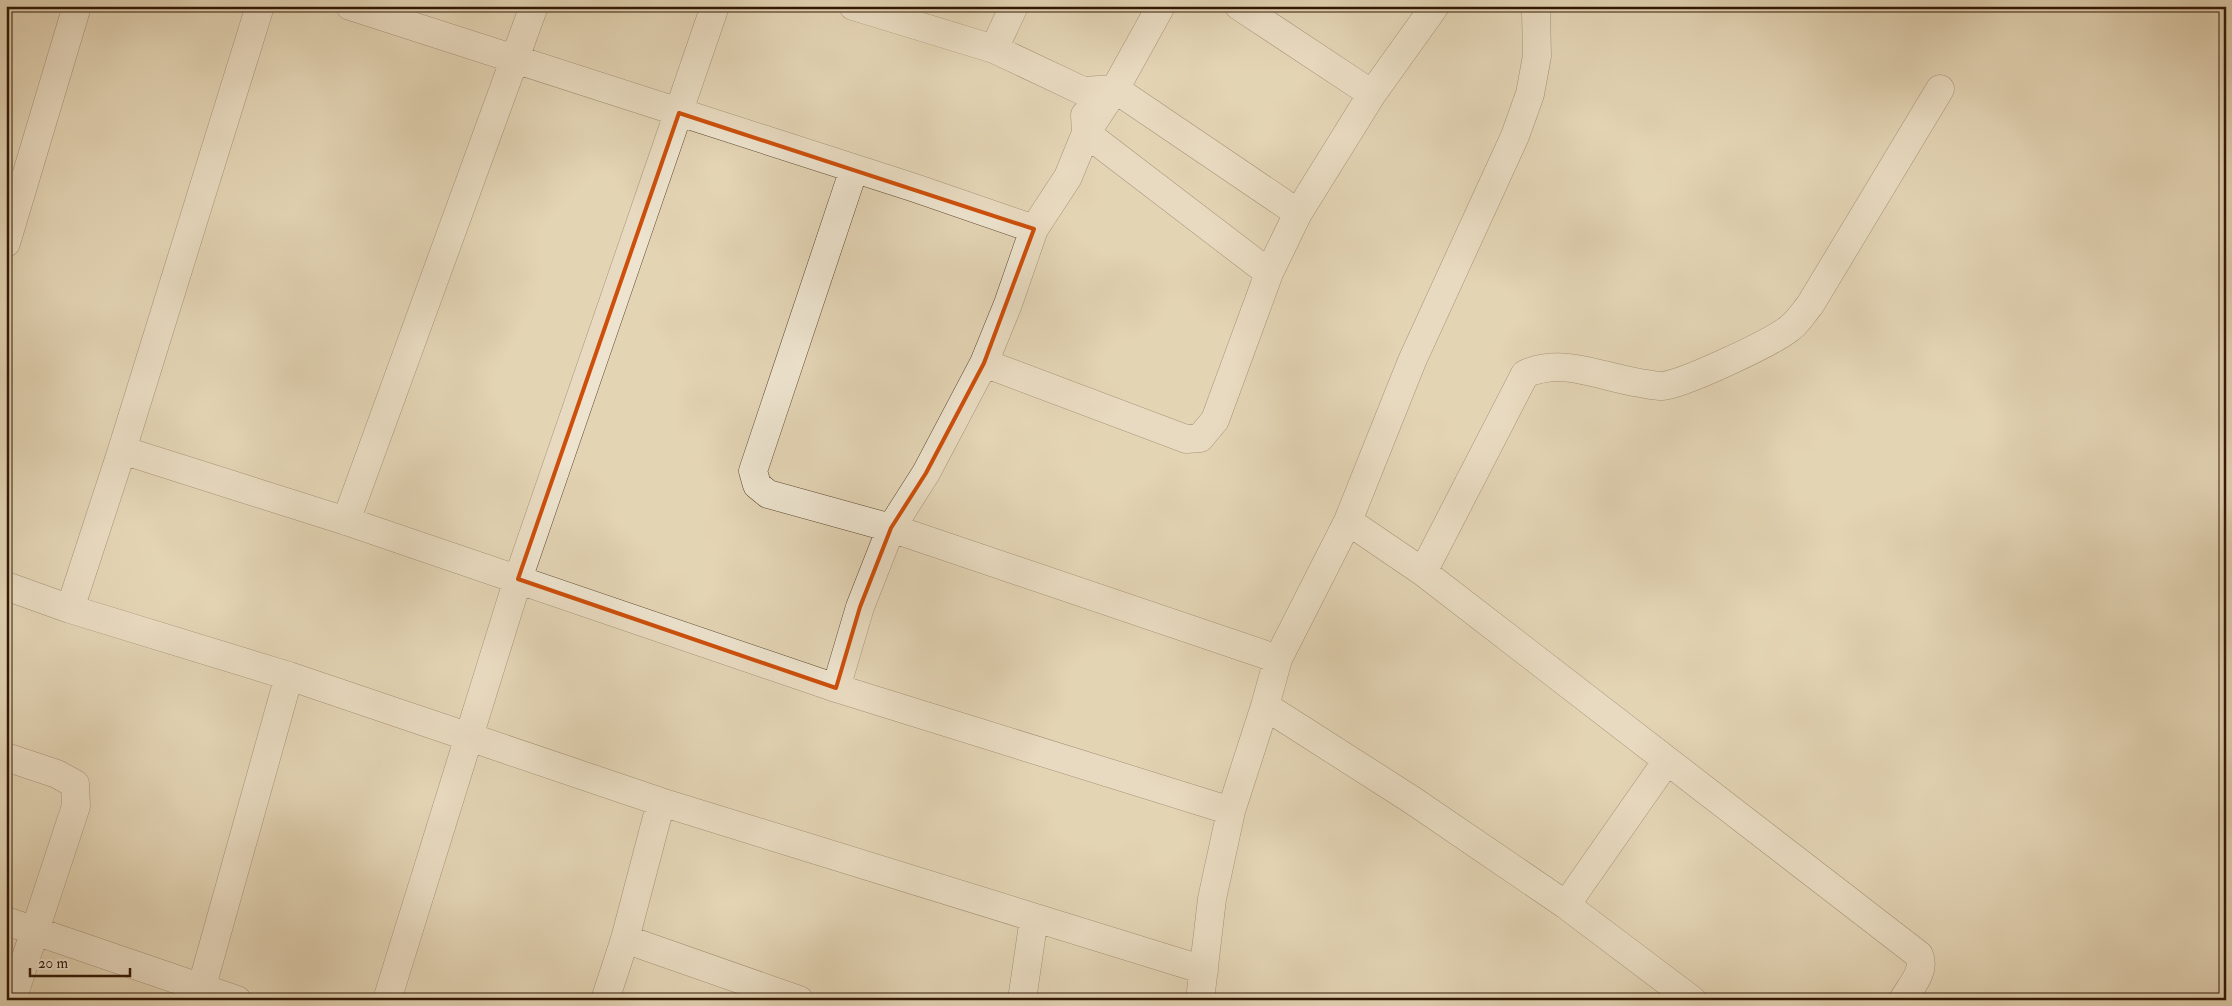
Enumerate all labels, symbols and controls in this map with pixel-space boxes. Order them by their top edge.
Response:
scale bar [30,946,130,978]
text: 20 m [38,954,68,973]

